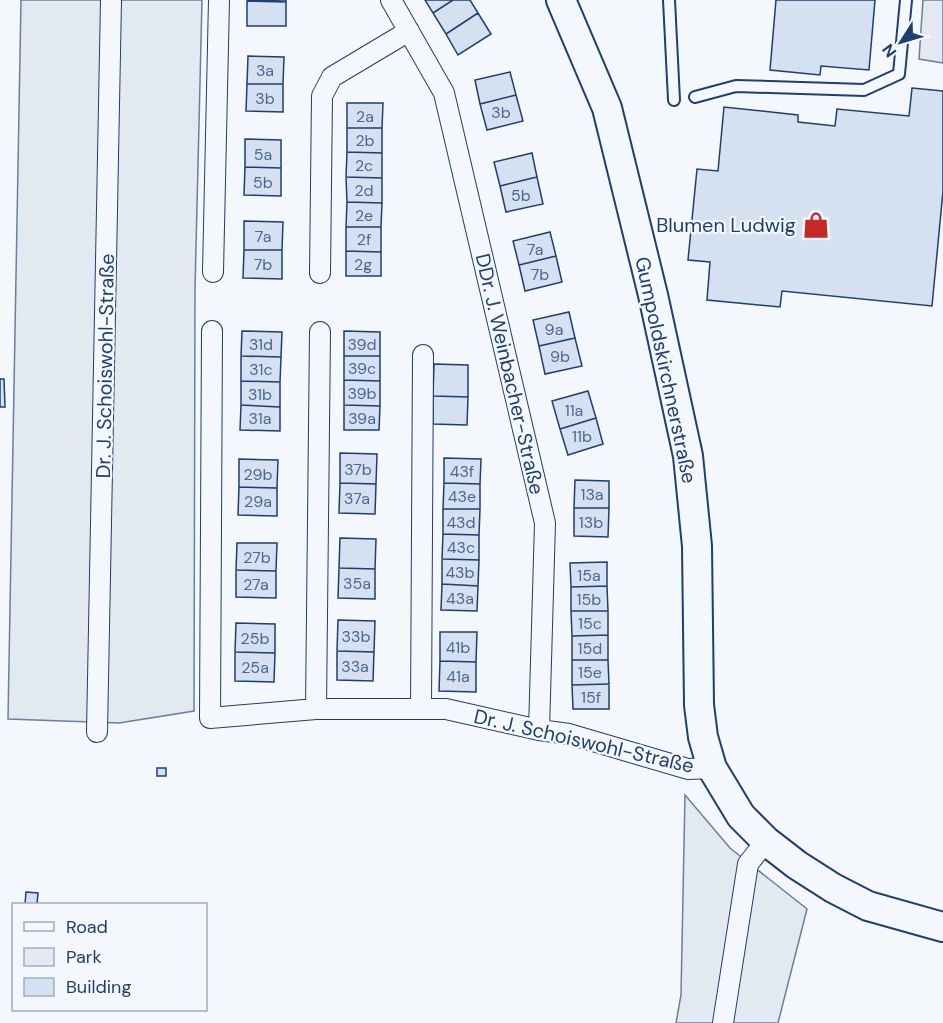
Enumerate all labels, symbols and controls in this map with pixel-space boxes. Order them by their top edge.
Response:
north arrow [871,12,931,72]
text: N [878,40,901,62]
house number: 3a [256,60,274,81]
house number: 3b [255,88,275,109]
house number: 3b [491,102,511,123]
house number: 2a [356,106,374,127]
house number: 2b [355,130,375,151]
house number: 5a [254,144,272,165]
house number: 2c [355,155,373,176]
house number: 5b [253,172,273,193]
house number: 2d [355,180,373,201]
house number: 5b [511,185,531,206]
house number: 2e [355,205,373,226]
shop icon: Blumen Ludwig [801,210,831,240]
place label: Blumen Ludwig [656,212,796,238]
house number: 7a [255,226,271,247]
house number: 2f [357,229,371,250]
house number: 7a [527,239,543,260]
street label: DDr. J. Weinbacher-Straße [470,251,550,497]
street label: Dr. J. Schoiswohl-Straße [90,253,120,479]
house number: 7b [254,254,272,275]
house number: 2g [354,254,372,275]
street label: Gumpoldskirchnerstraße [629,254,703,486]
house number: 7b [531,264,549,285]
house number: 9a [545,319,563,340]
house number: 31d [249,334,273,355]
house number: 39d [347,334,377,355]
house number: 9b [550,346,570,367]
house number: 39c [348,358,376,379]
house number: 31c [249,359,273,380]
house number: 39b [347,383,377,404]
house number: 31b [248,384,272,405]
house number: 11a [565,400,583,421]
house number: 31a [249,408,271,429]
house number: 39a [348,408,376,429]
house number: 11b [572,426,592,447]
house number: 37b [344,459,372,480]
house number: 43f [450,461,474,482]
house number: 29b [243,464,273,485]
house number: 13a [580,484,604,505]
house number: 43e [448,486,476,507]
house number: 37a [344,488,370,509]
house number: 29a [244,491,272,512]
house number: 43d [446,512,476,533]
house number: 13b [579,512,603,533]
house number: 43c [447,537,475,558]
house number: 27b [243,547,271,568]
house number: 43b [445,562,475,583]
house number: 15a [577,565,601,586]
house number: 35a [343,573,371,594]
house number: 27a [243,574,269,595]
house number: 43a [446,588,474,609]
house number: 15b [577,589,601,610]
house number: 15c [578,613,602,634]
house number: 33b [342,626,370,647]
house number: 25b [241,628,270,649]
house number: 41b [446,637,470,658]
house number: 15d [578,638,602,659]
house number: 33a [341,656,369,677]
house number: 25a [241,657,269,678]
house number: 15e [578,662,602,683]
house number: 41a [446,666,470,687]
house number: 15f [581,687,601,708]
street label: Dr. J. Schoiswohl-Straße [471,703,697,779]
legend [12,903,207,1011]
text: Road [66,915,108,939]
text: Park [66,945,102,969]
text: Building [66,975,131,999]

